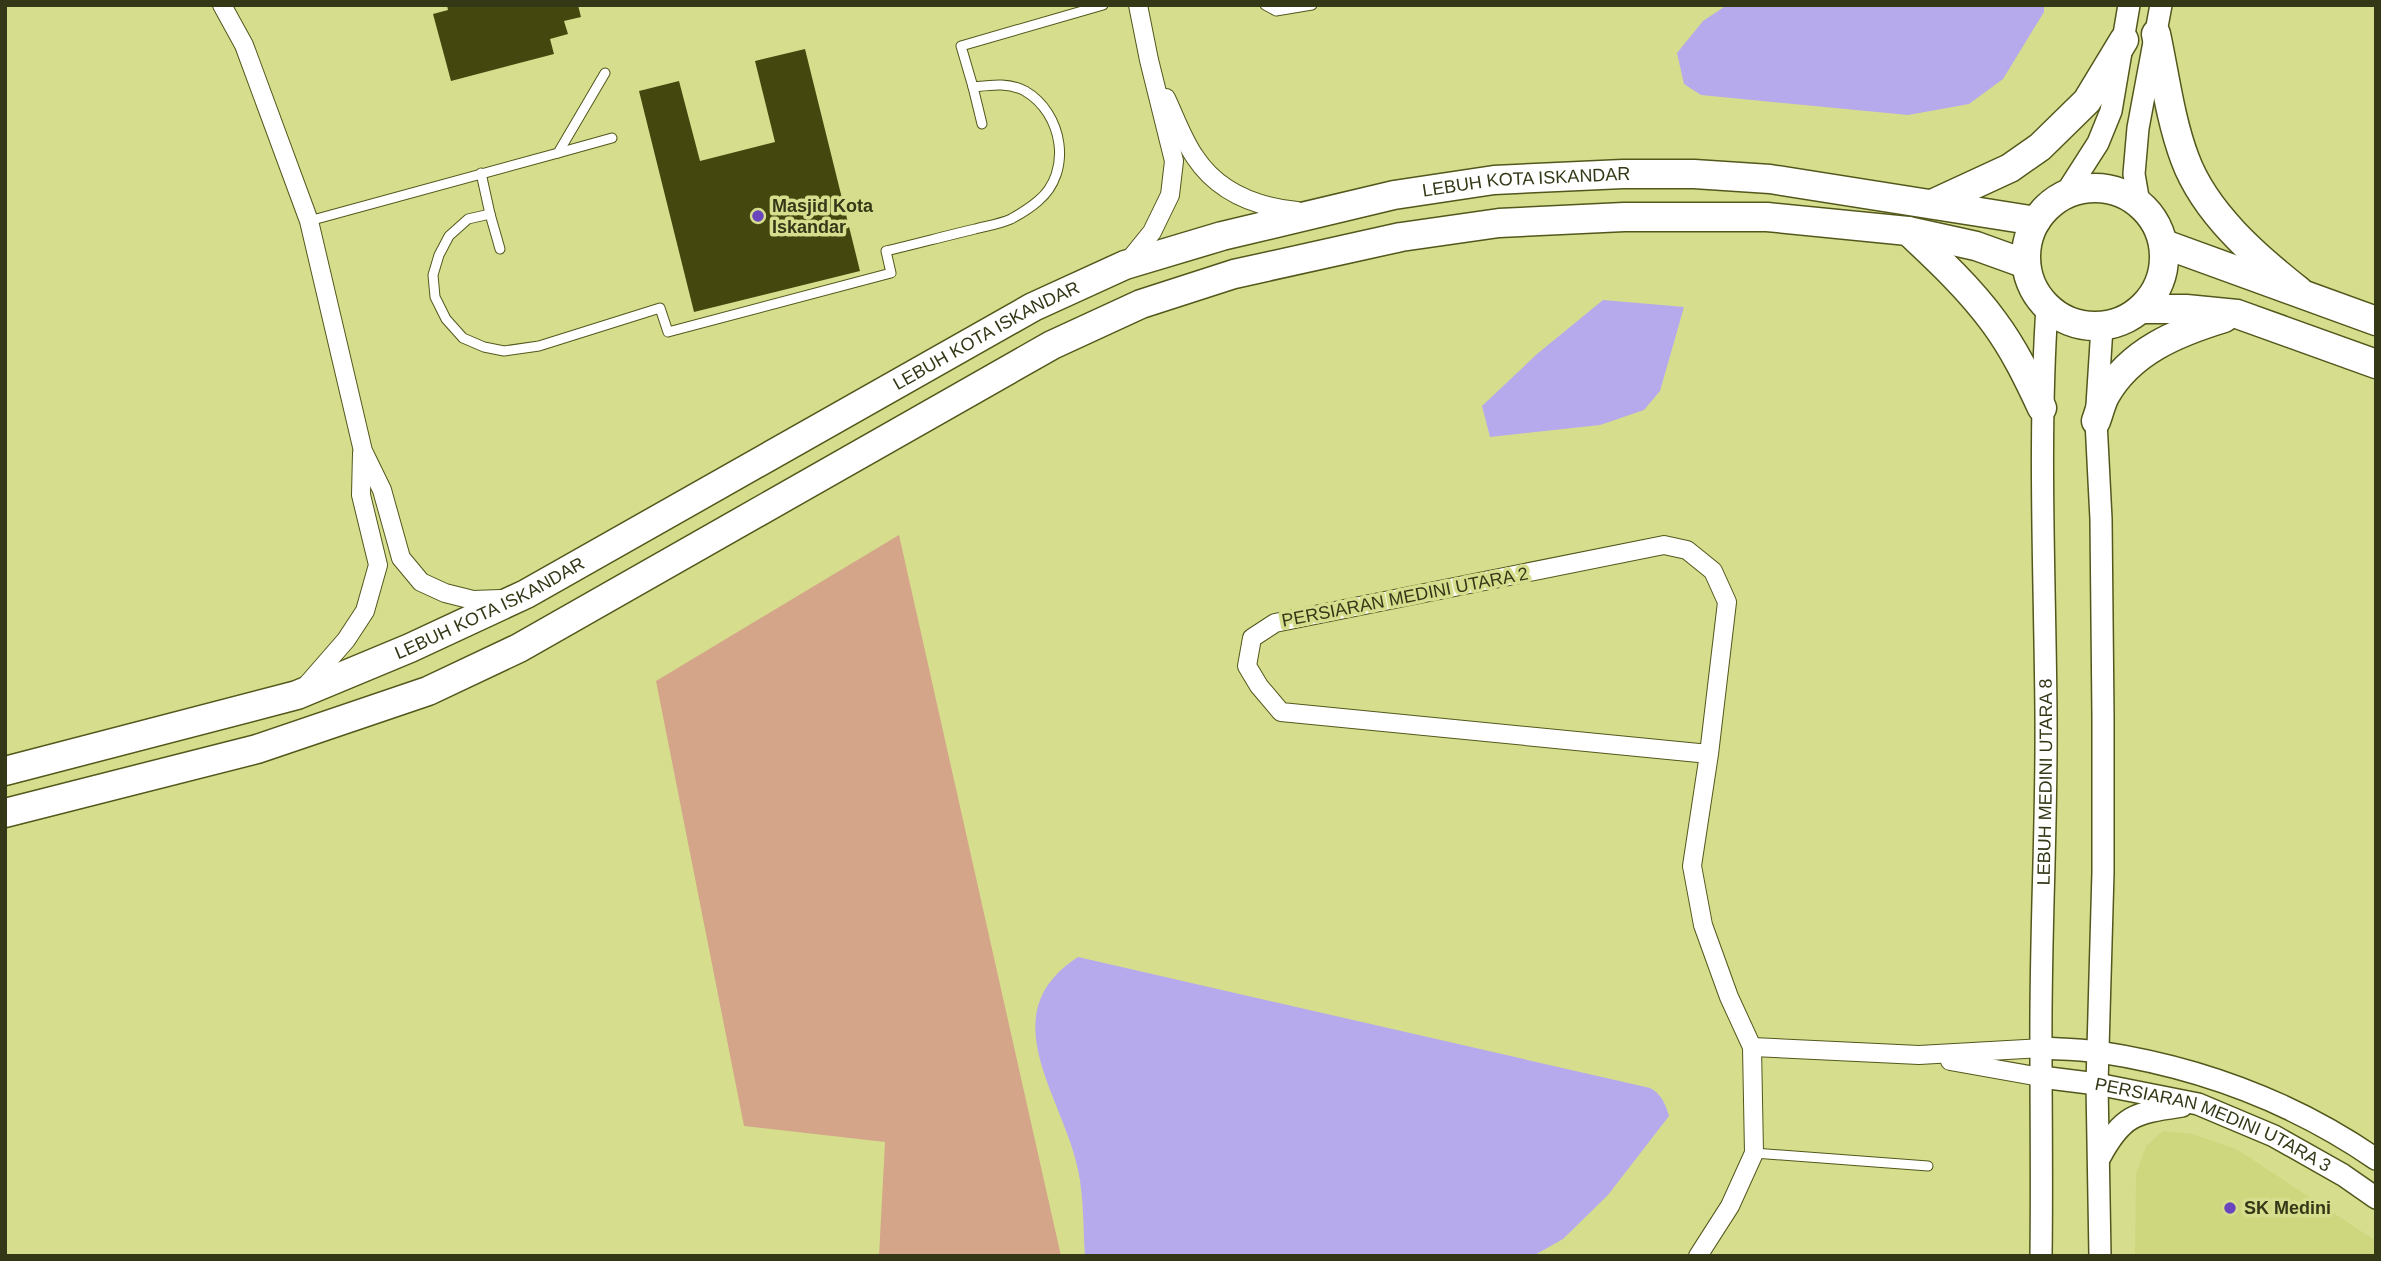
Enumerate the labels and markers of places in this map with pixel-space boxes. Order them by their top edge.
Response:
place label: Masjid Kota Iskandar [772,196,874,237]
marker: Masjid Kota Iskandar [750,208,766,224]
place label: SK Medini [2244,1198,2331,1218]
marker: SK Medini [2222,1200,2238,1216]

